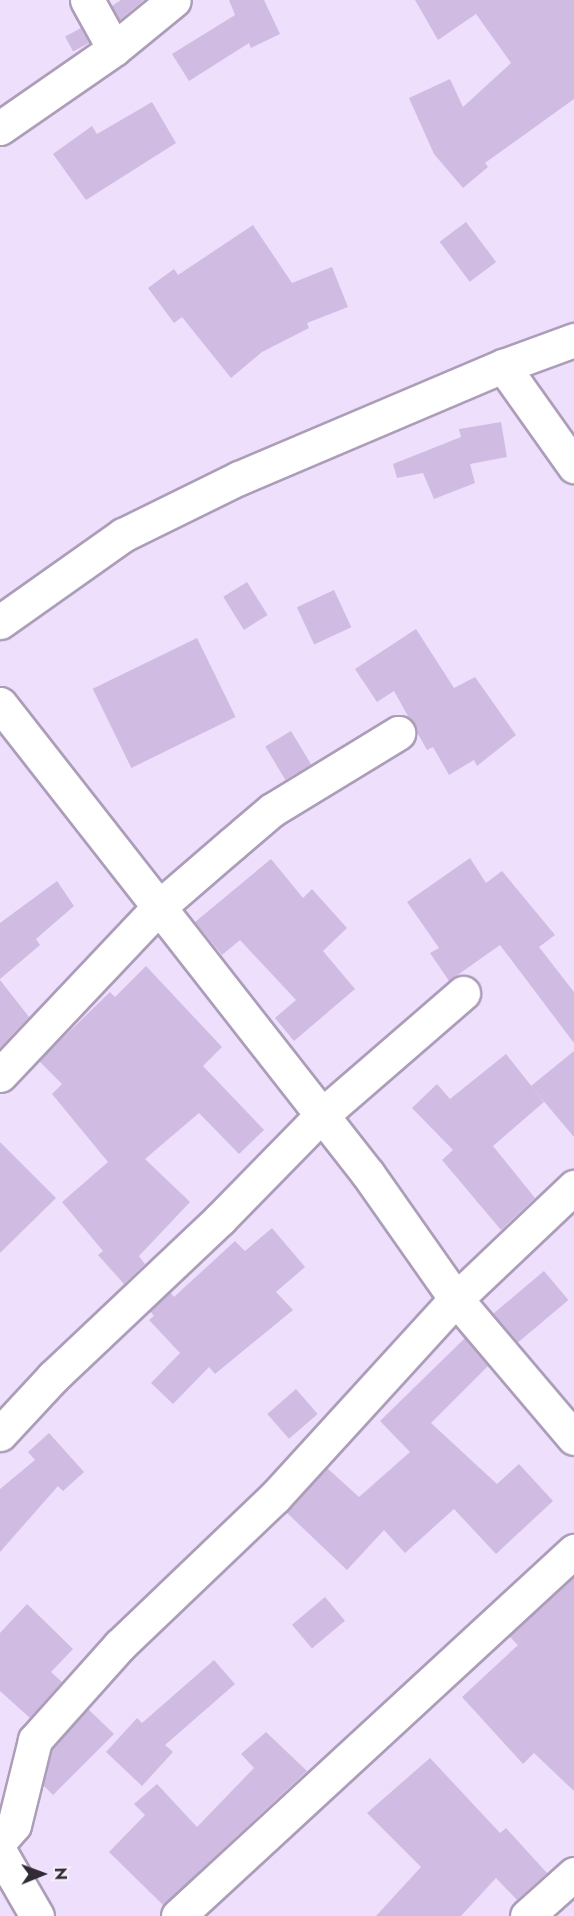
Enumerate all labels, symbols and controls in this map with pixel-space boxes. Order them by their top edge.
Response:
north arrow [12,1844,72,1904]
text: N [49,1867,72,1880]

